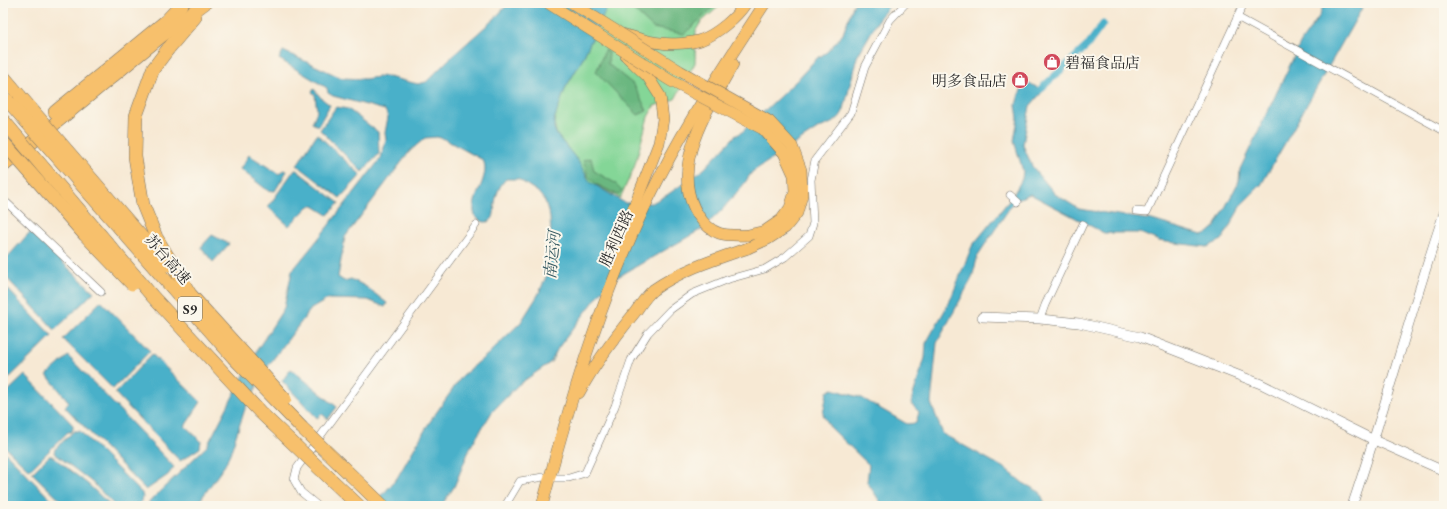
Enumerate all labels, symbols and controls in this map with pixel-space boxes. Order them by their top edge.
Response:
shop icon: 碧福食品店 [1042,52,1062,72]
place label: 碧福食品店 [1065,53,1140,72]
shop icon: 明多食品店 [1010,70,1030,90]
place label: 明多食品店 [932,71,1007,90]
street label: 胜利西路 [595,207,637,269]
water label: 南运河 [539,227,565,280]
street label: 苏台高速 [141,230,195,288]
road number: S9 [178,297,202,321]

